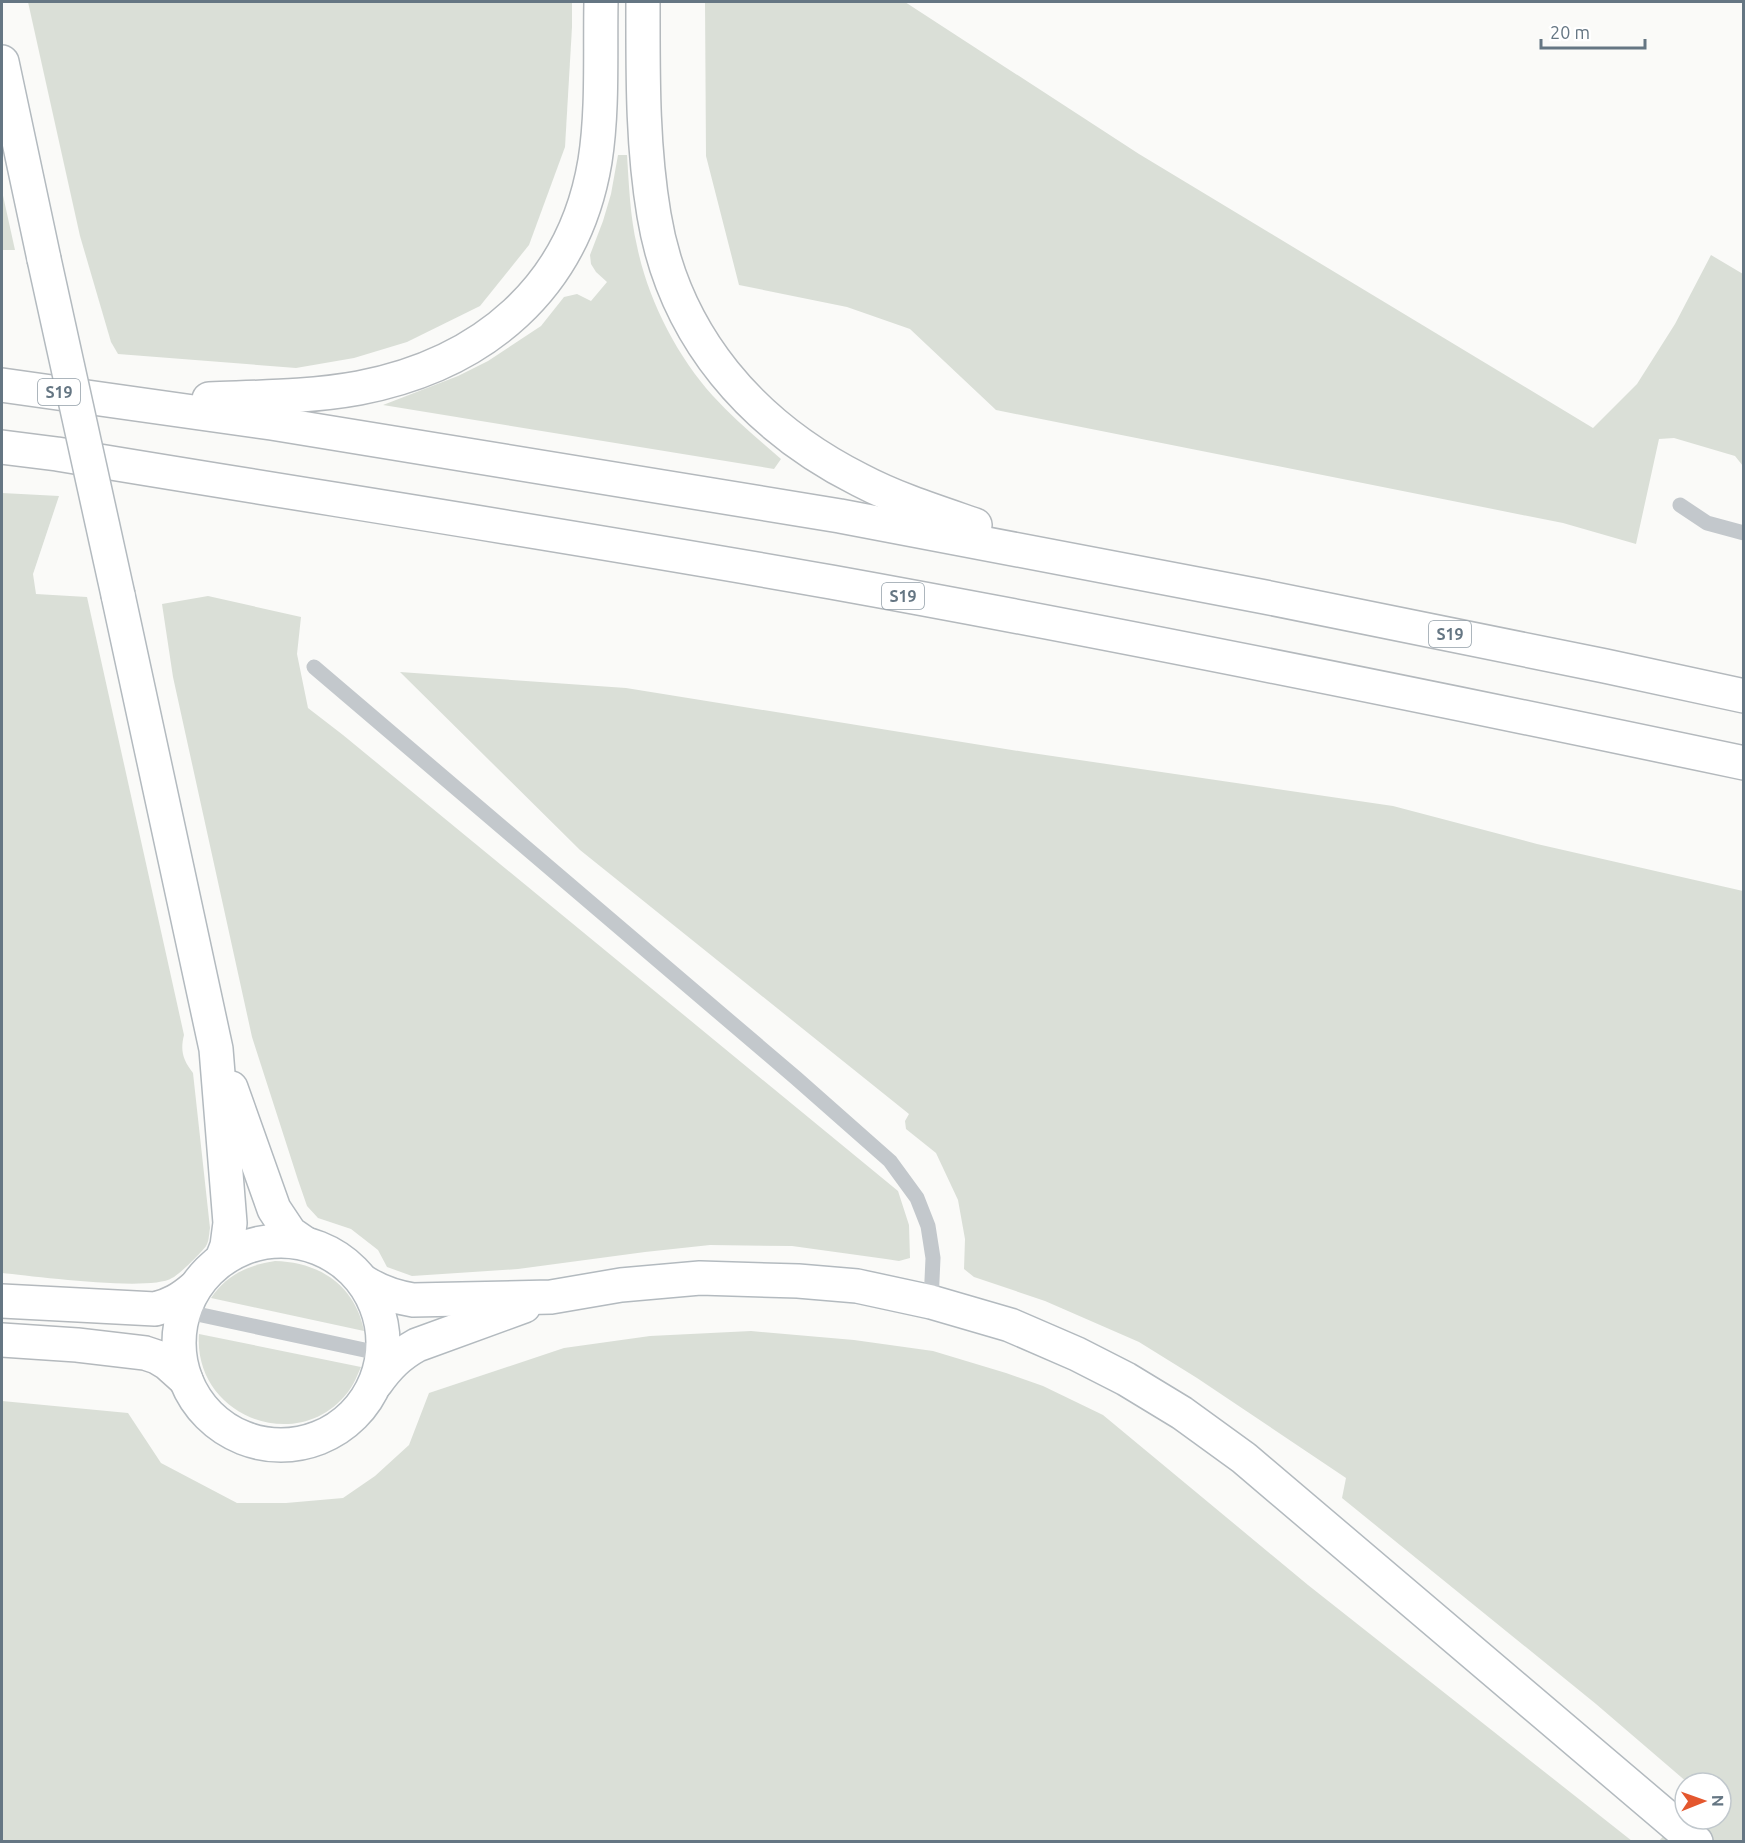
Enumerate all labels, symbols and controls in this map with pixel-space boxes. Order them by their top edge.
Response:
scale bar [1541,12,1644,50]
text: 20 m [1550,22,1590,42]
road number: S19 [38,379,80,405]
road number: S19 [882,583,924,609]
road number: S19 [1429,621,1471,647]
north arrow [1673,1771,1733,1831]
text: N [1709,1795,1727,1807]

